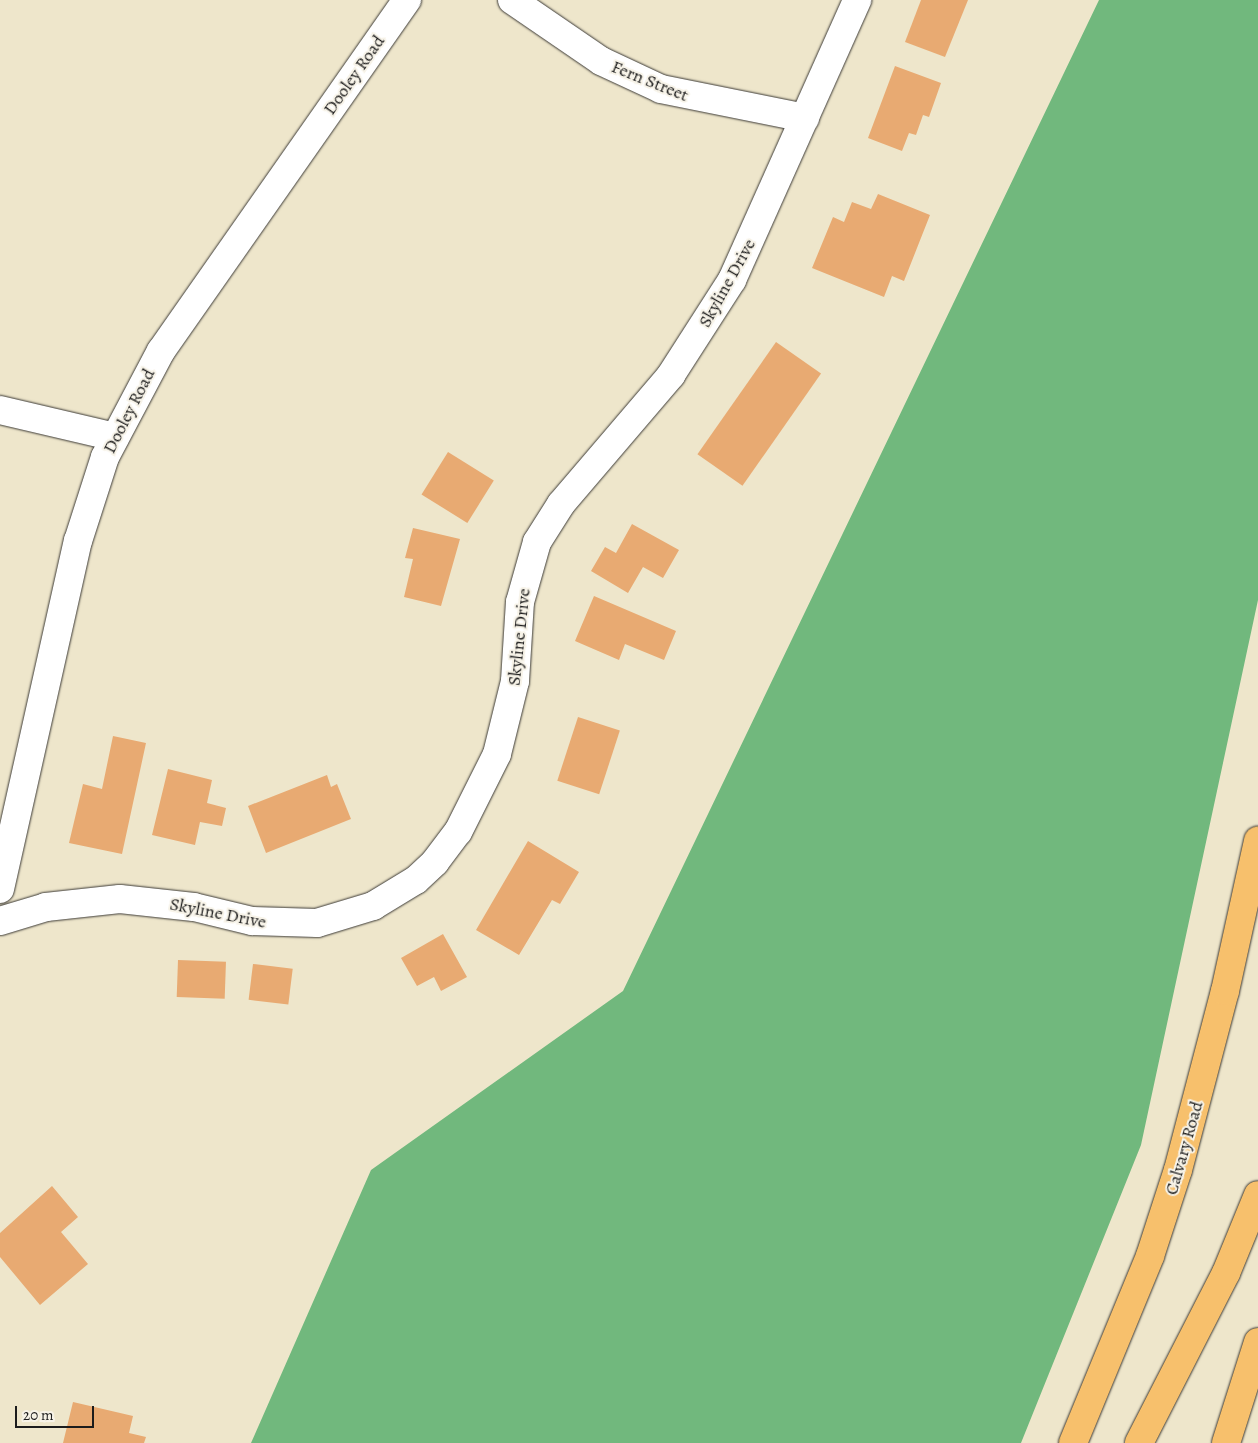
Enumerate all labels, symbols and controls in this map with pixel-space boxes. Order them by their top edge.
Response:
street label: Dooley Road [319,31,389,119]
street label: Fern Street [608,56,692,106]
street label: Skyline Drive [694,235,760,331]
street label: Dooley Road [98,365,160,457]
street label: Skyline Drive [503,587,535,687]
street label: Skyline Drive [168,893,268,933]
street label: Calvary Road [1160,1099,1208,1197]
scale bar [18,1396,96,1428]
text: 20 m [23,1405,54,1425]

